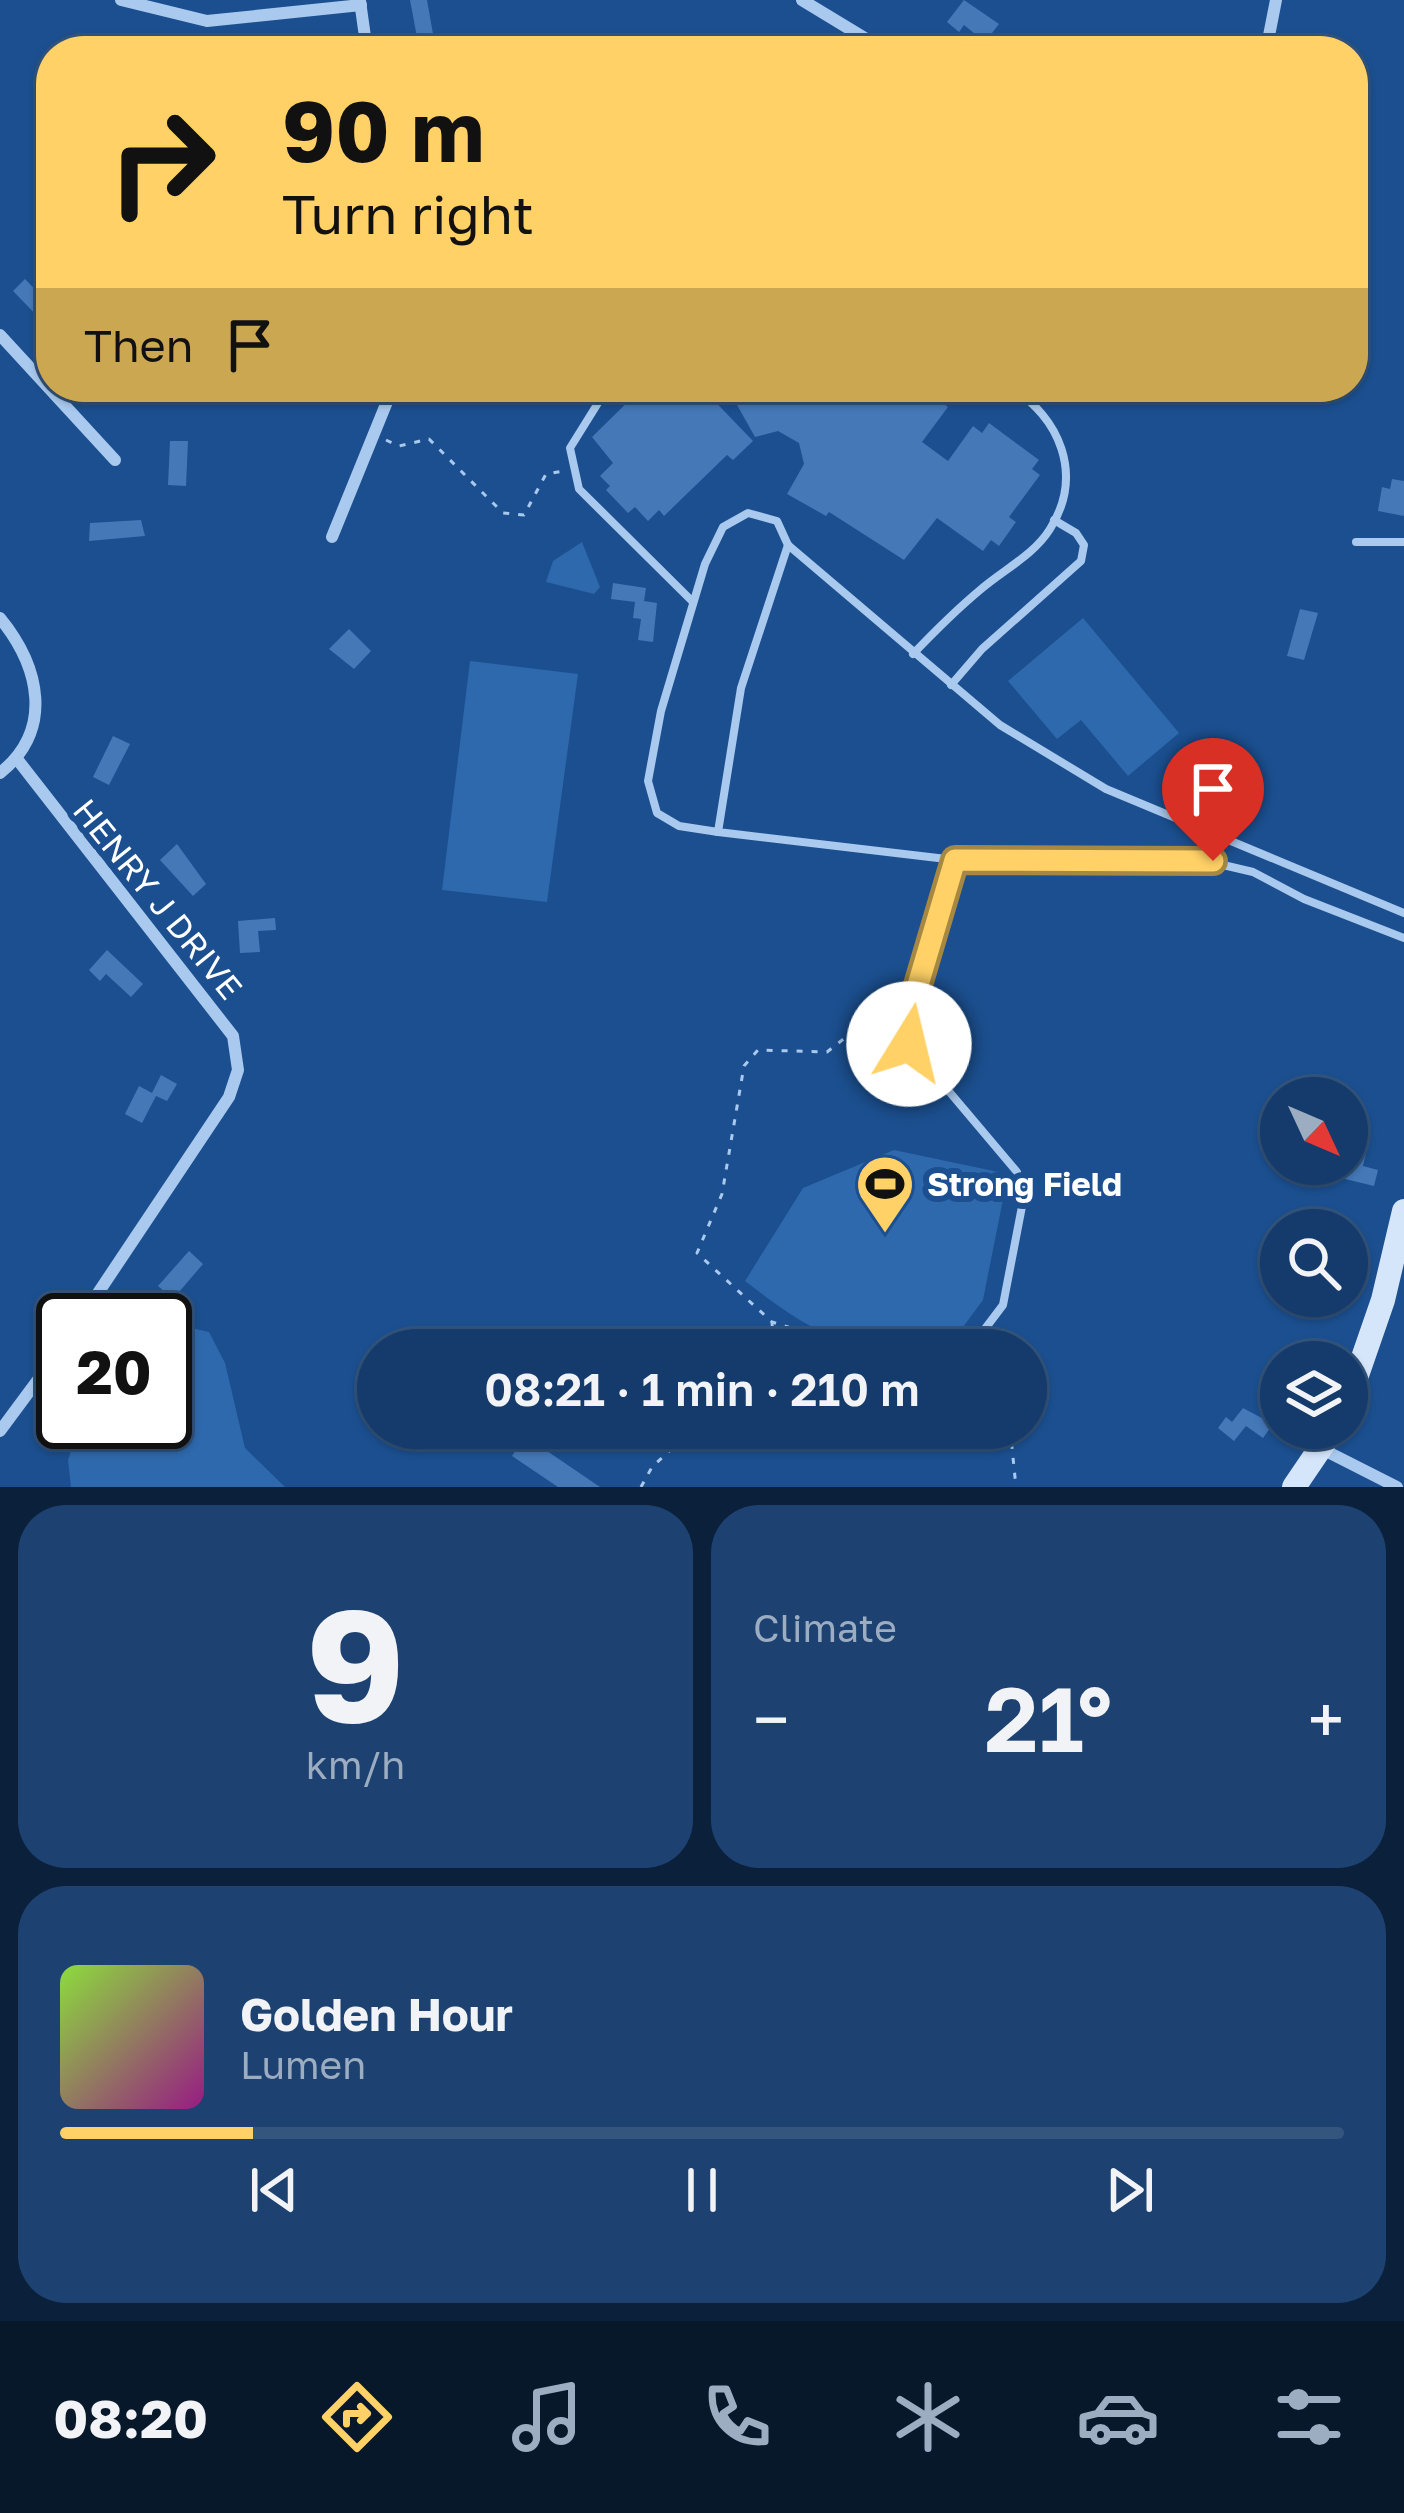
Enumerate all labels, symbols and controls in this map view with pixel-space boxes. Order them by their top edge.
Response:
text: 90 m [282,80,484,180]
icon: right [84,84,240,240]
text: Turn right [282,181,534,246]
icon: arrive [217,312,283,378]
text: Then [84,318,193,372]
pin [1162,738,1264,861]
icon: arrive [1180,756,1246,822]
street label: HENRY J DRIVE [66,791,251,1006]
position arrow [846,981,972,1107]
north arrow [1260,1077,1368,1185]
map controls [1260,1077,1368,1449]
sports icon: Strong Field [854,1153,916,1235]
place label: Strong Field [927,1164,1122,1203]
button: search [1260,1209,1368,1317]
speed limit sign: 20 [36,1293,192,1449]
button: layers [1260,1341,1368,1449]
text: 08:21 · 1 min · 210 m [484,1362,920,1416]
text: 9 [306,1569,405,1756]
text: Climate [753,1604,897,1651]
text: 21° [985,1664,1112,1772]
text: − [753,1679,789,1759]
text: + [1308,1679,1344,1759]
text: km/h [306,1741,405,1788]
text: Golden Hour [240,1987,513,2041]
text: Lumen [240,2041,366,2088]
icon: previous [241,2157,307,2223]
icon: pause [669,2157,735,2223]
icon: next [1097,2157,1163,2223]
icon: directions [315,2375,399,2459]
icon: music [505,2375,589,2459]
icon: phone [695,2375,779,2459]
icon: climate [886,2375,970,2459]
icon: car [1076,2375,1160,2459]
icon: filters [1267,2375,1351,2459]
text: 08:20 [53,2385,208,2450]

